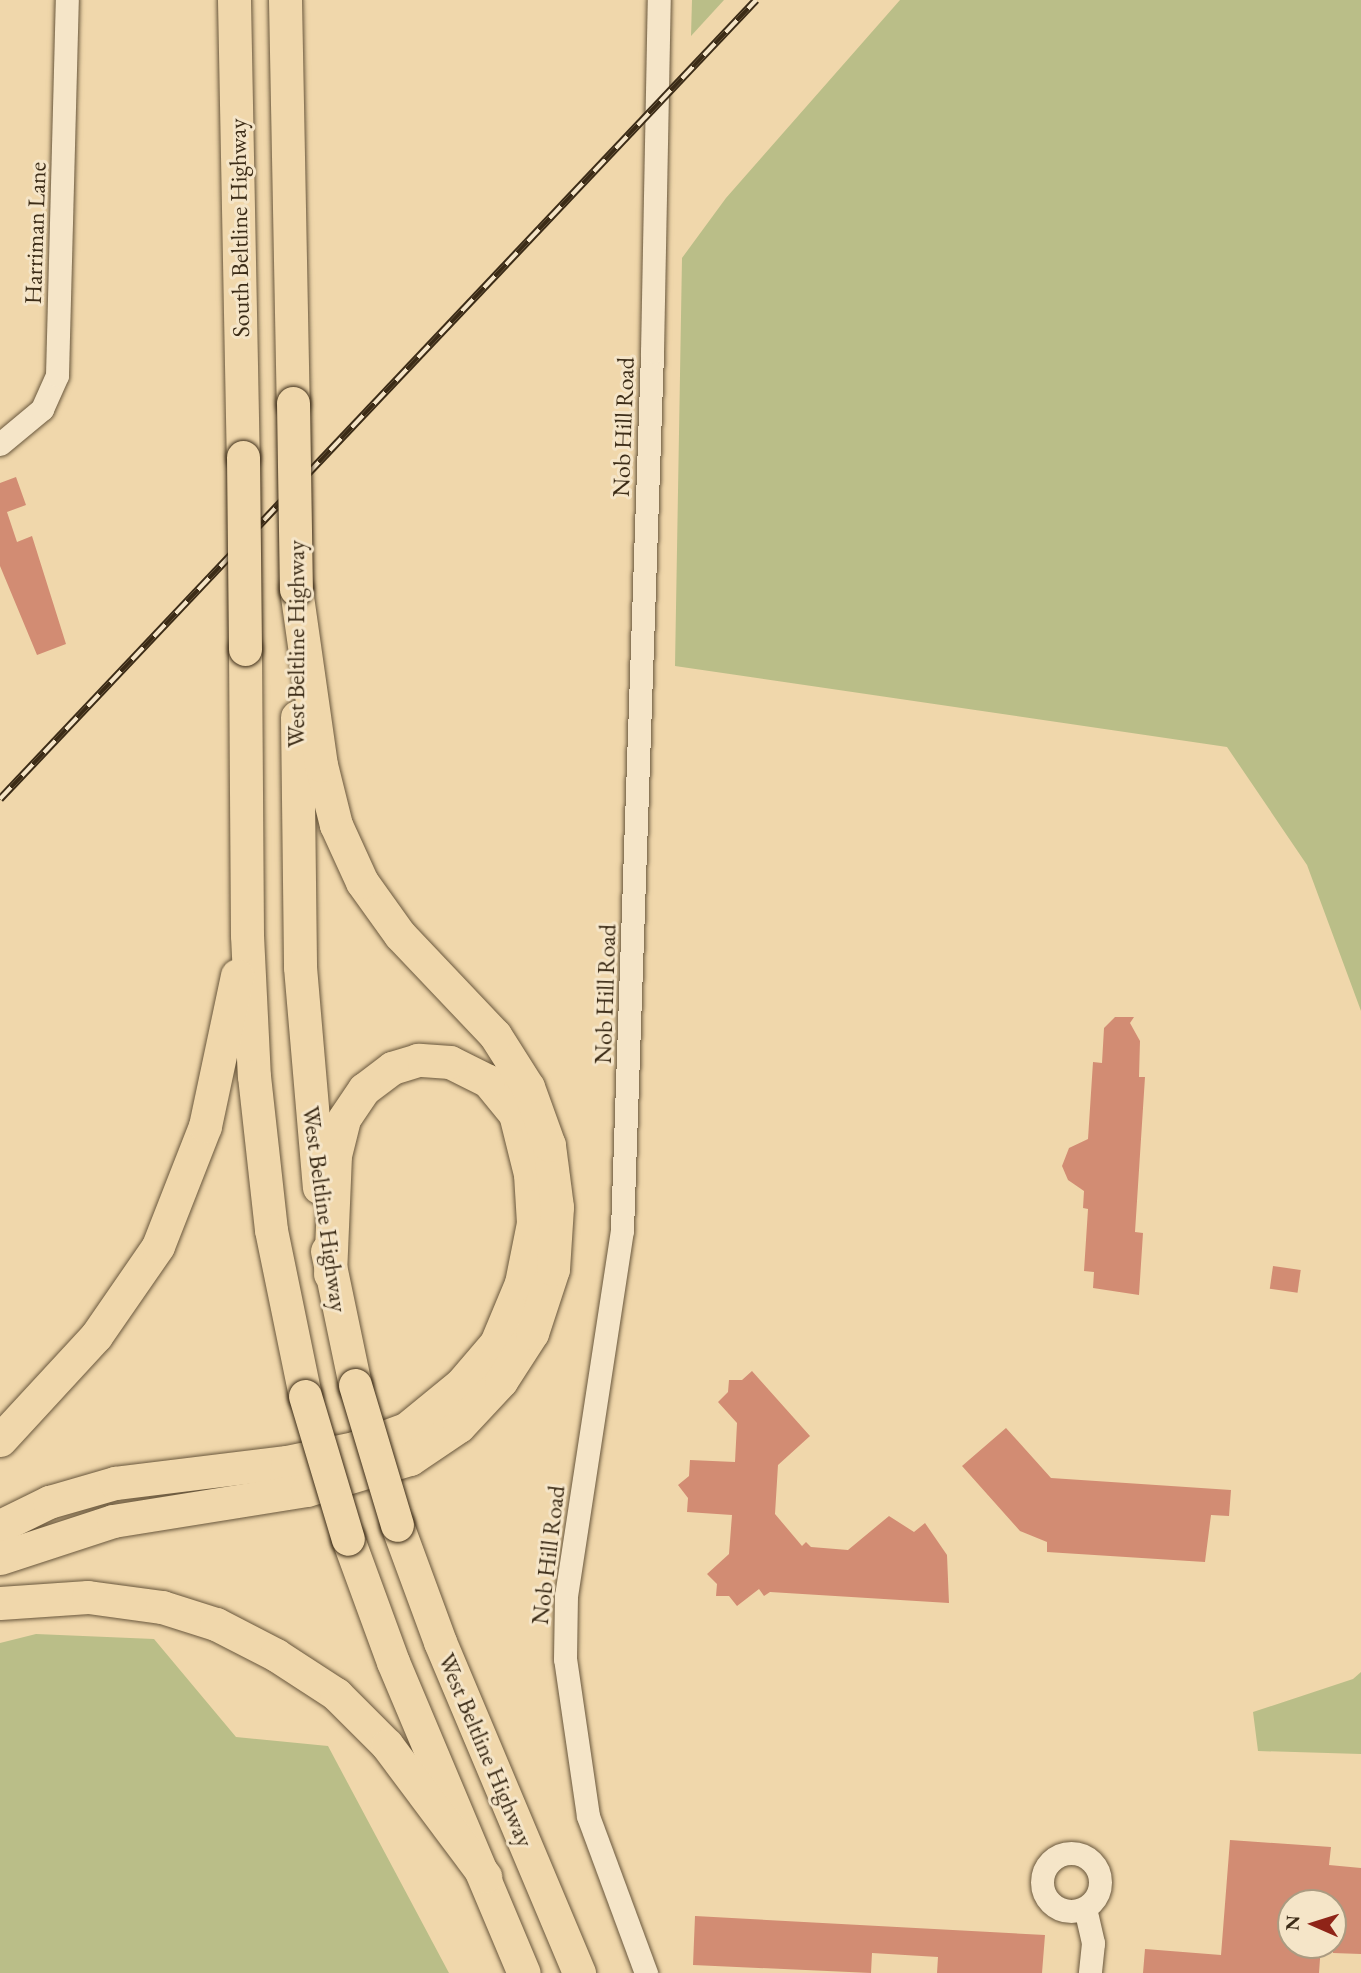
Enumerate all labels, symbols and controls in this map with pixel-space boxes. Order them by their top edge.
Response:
street label: South Beltline Highway [223,118,255,338]
street label: Harriman Lane [18,161,52,305]
street label: Nob Hill Road [606,357,640,497]
street label: West Beltline Highway [282,540,310,748]
street label: Nob Hill Road [588,924,622,1064]
street label: West Beltline Highway [296,1104,354,1314]
street label: Nob Hill Road [525,1484,571,1626]
street label: West Beltline Highway [432,1649,540,1851]
north arrow [1277,1889,1347,1959]
text: N [1280,1915,1305,1931]

